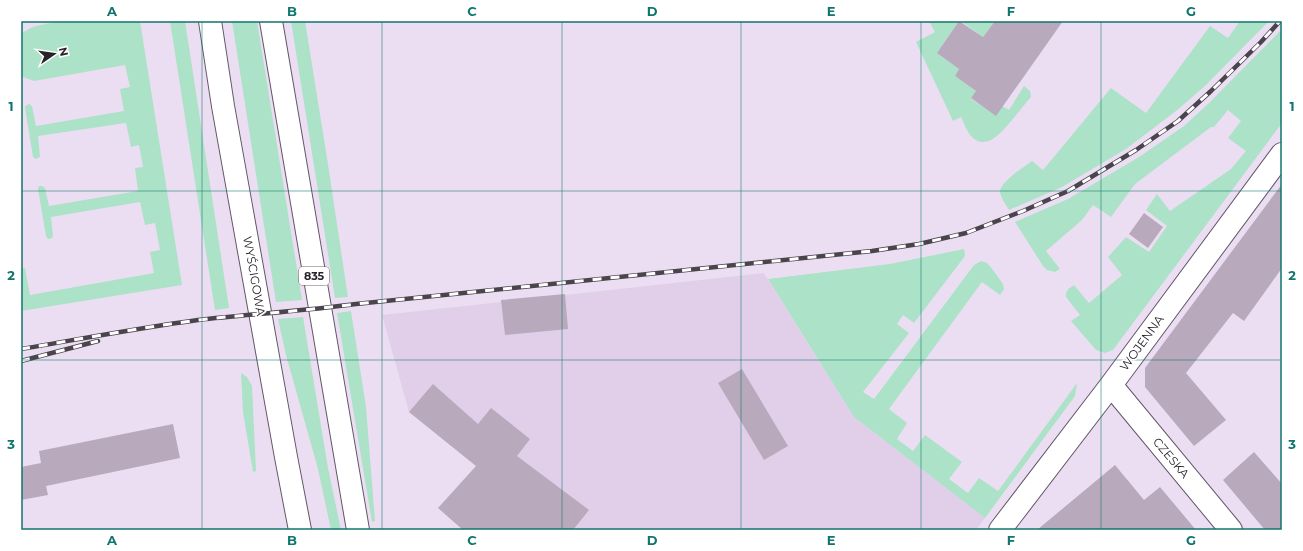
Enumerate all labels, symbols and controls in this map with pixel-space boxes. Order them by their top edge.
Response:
text: A [106,3,118,19]
text: B [287,3,297,19]
text: C [467,3,477,19]
text: D [647,3,658,19]
text: E [827,3,836,19]
text: F [1007,3,1015,19]
text: G [1186,3,1196,19]
north arrow [34,34,74,74]
text: N [56,46,72,58]
text: 1 [8,98,14,114]
text: 1 [1289,98,1295,114]
street label: WYŚCIGOWA [240,235,269,317]
text: 2 [7,267,15,283]
road number: 835 [299,267,329,285]
text: 2 [1288,267,1296,283]
street label: WOJENNA [1116,312,1167,373]
street label: CZESKA [1150,434,1193,481]
text: 3 [6,436,15,452]
text: 3 [1287,436,1296,452]
text: A [106,532,118,548]
text: B [287,532,297,548]
text: C [467,532,477,548]
text: D [647,532,658,548]
text: E [827,532,836,548]
text: F [1007,532,1015,548]
text: G [1186,532,1196,548]

